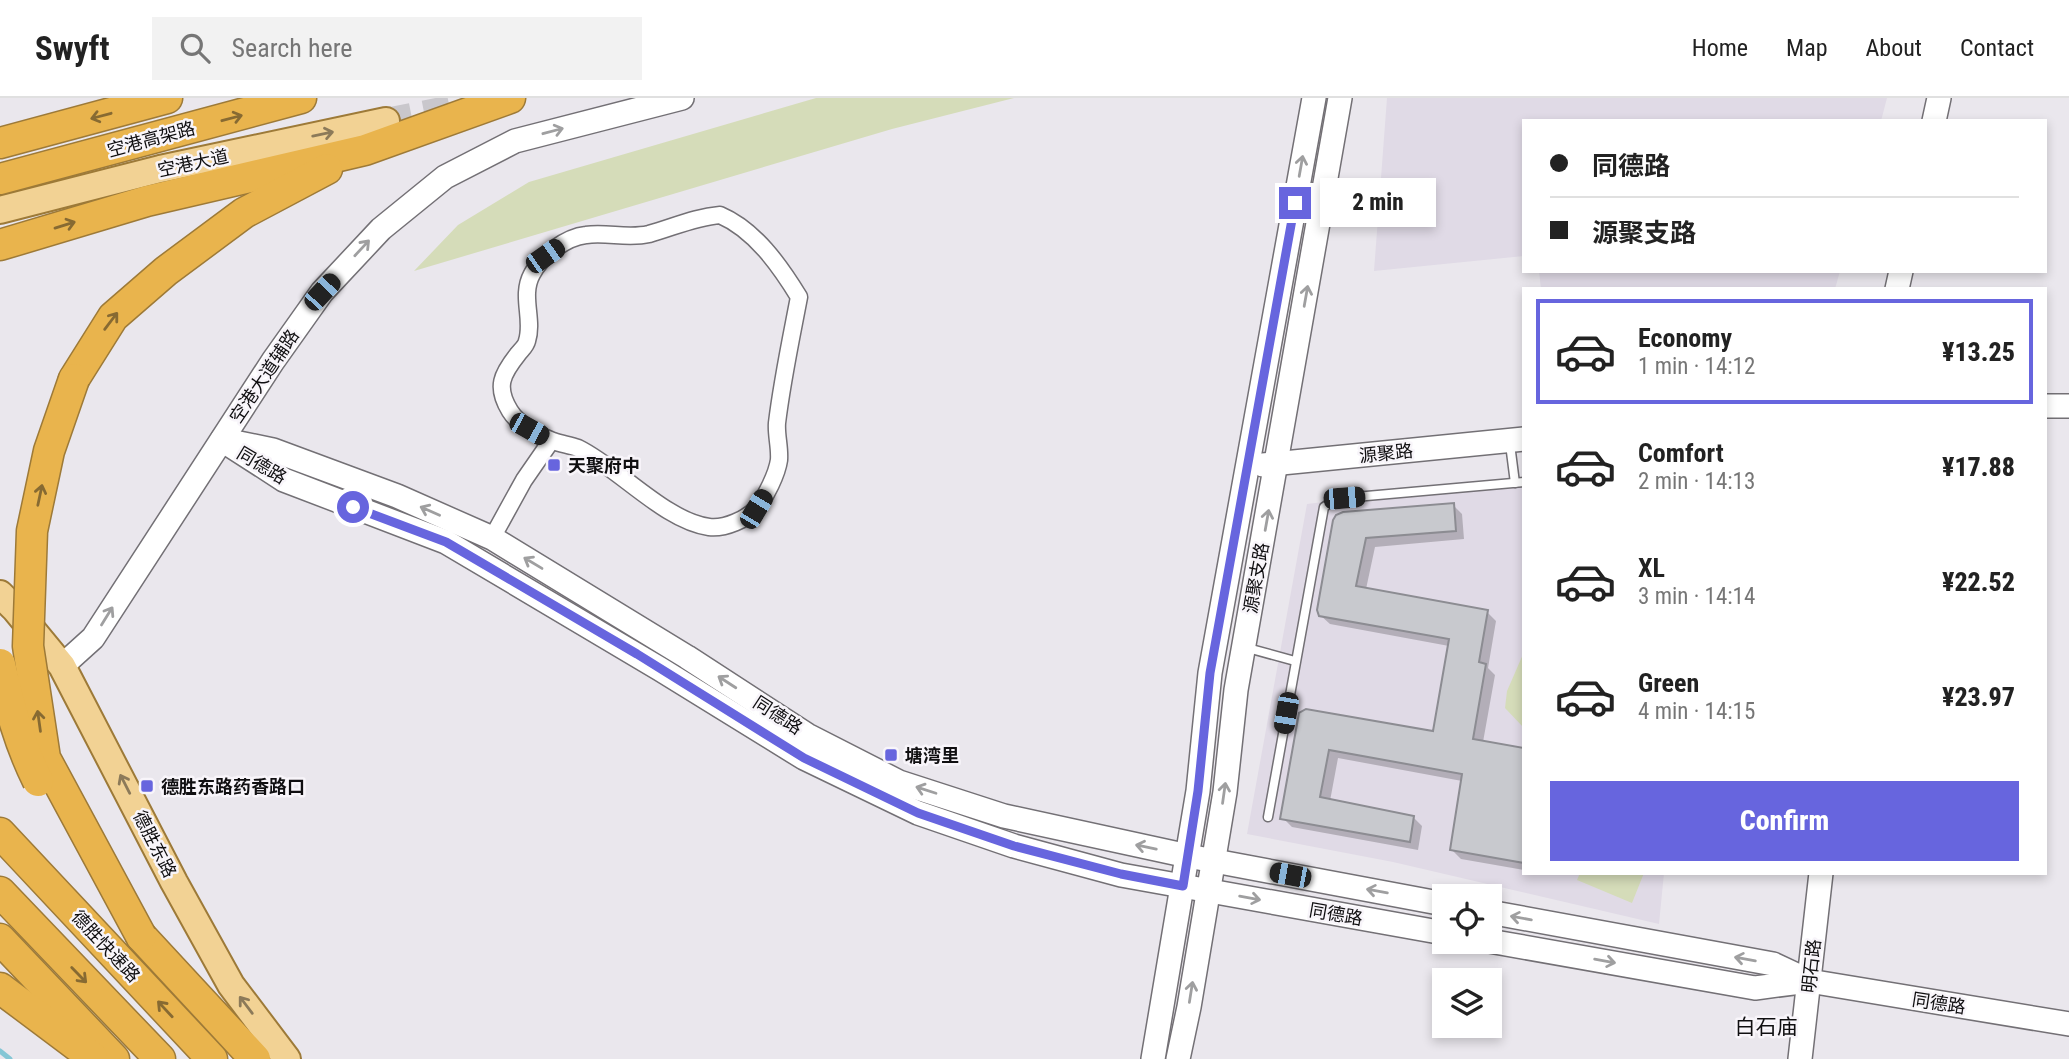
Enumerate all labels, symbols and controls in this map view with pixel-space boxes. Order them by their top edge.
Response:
search box [152,17,642,80]
text: Swyft [35,29,110,68]
icon: search [176,29,214,67]
text: Search here [232,33,353,63]
text: Home [1692,34,1748,62]
text: Map [1786,34,1828,62]
text: About [1866,34,1922,62]
text: Contact [1960,34,2034,62]
one-way arrow [90,110,113,123]
one-way arrow [220,111,242,124]
street label: 空港高架路 [105,117,197,161]
one-way arrow [542,124,564,137]
one-way arrow [311,127,334,141]
street label: 空港大道 [156,145,230,181]
text: 同德路 [1592,151,1670,181]
one-way arrow [1295,156,1308,178]
callout: 2 min [1320,178,1435,228]
route end [1279,187,1311,219]
text: 2 min [1352,189,1404,216]
one-way arrow [54,218,76,231]
text: 源聚支路 [1592,218,1696,248]
car [522,235,569,277]
one-way arrow [354,240,371,257]
car [300,269,345,315]
one-way arrow [1300,285,1313,308]
one-way arrow [103,312,118,331]
icon: car [1554,320,1617,383]
text: Economy [1638,323,1732,353]
street label: 空港大道辅路 [225,325,303,427]
text: ¥13.25 [1942,337,2015,367]
text: 1 min · 14:12 [1638,353,1755,380]
car [506,410,553,448]
icon: car [1554,435,1617,498]
text: Comfort [1638,438,1724,468]
street label: 源聚路 [1358,440,1414,466]
street label: 同德路 [233,442,291,488]
text: ¥17.88 [1942,452,2015,482]
place label: 天聚府中 [568,455,640,476]
marker: 天聚府中 [546,457,562,473]
text: 2 min · 14:13 [1638,468,1755,495]
one-way arrow [33,484,47,507]
car [737,486,776,532]
car [1323,486,1366,510]
route start [337,491,369,523]
one-way arrow [420,504,441,517]
one-way arrow [1260,509,1274,532]
street label: 源聚支路 [1239,541,1273,615]
icon: car [1554,550,1617,613]
text: XL [1638,553,1665,583]
one-way arrow [524,556,544,570]
text: ¥22.52 [1942,567,2015,597]
text: 3 min · 14:14 [1638,583,1755,610]
one-way arrow [101,606,115,626]
icon: car [1554,665,1617,728]
text: Green [1638,668,1699,698]
one-way arrow [718,675,737,690]
text: ¥23.97 [1942,682,2015,712]
car [1273,690,1300,736]
street label: 同德路 [750,691,806,739]
text: 4 min · 14:15 [1638,698,1755,725]
one-way arrow [33,710,46,733]
place label: 塘湾里 [905,745,959,766]
marker: 塘湾里 [883,747,899,763]
one-way arrow [117,774,131,795]
place label: 德胜东路药香路口 [161,776,305,797]
marker: 德胜东路药香路口 [139,778,155,794]
button: Confirm [1550,781,2019,861]
one-way arrow [916,783,938,796]
one-way arrow [1218,783,1231,805]
street label: 德胜东路 [129,807,181,881]
one-way arrow [1135,840,1158,853]
car [1268,861,1313,889]
one-way arrow [1366,884,1389,897]
map controls [1432,884,1502,1038]
button: locate [1432,884,1502,954]
one-way arrow [1239,892,1261,905]
street label: 同德路 [1308,899,1364,929]
street label: 德胜快速路 [68,906,144,986]
one-way arrow [1510,911,1533,924]
street label: 明石路 [1798,938,1824,994]
one-way arrow [1734,952,1757,965]
one-way arrow [1593,955,1616,969]
one-way arrow [71,967,88,984]
button: layers [1432,968,1502,1038]
one-way arrow [1185,981,1198,1004]
street label: 同德路 [1911,988,1967,1018]
one-way arrow [238,996,253,1014]
one-way arrow [157,1001,174,1018]
district label: 白石庙 [1735,1015,1798,1039]

